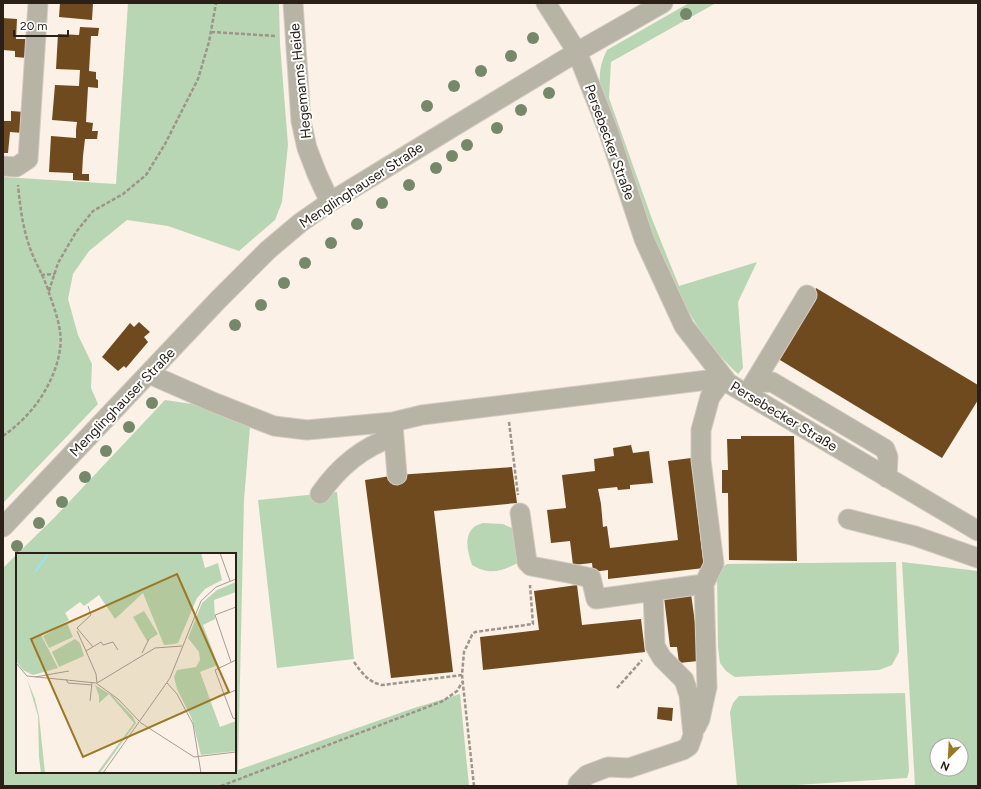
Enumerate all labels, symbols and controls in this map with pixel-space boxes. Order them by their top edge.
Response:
scale bar [14,12,68,38]
text: 20 m [20,19,48,33]
street label: Hegemanns Heide [286,22,315,139]
street label: Persebecker Straße [581,82,638,203]
street label: Menglinghauser Straße [296,139,427,232]
street label: Menglinghauser Straße [66,344,179,460]
street label: Persebecker Straße [727,378,841,455]
inset map [16,553,236,773]
north arrow [929,737,969,777]
text: N [939,758,952,773]

